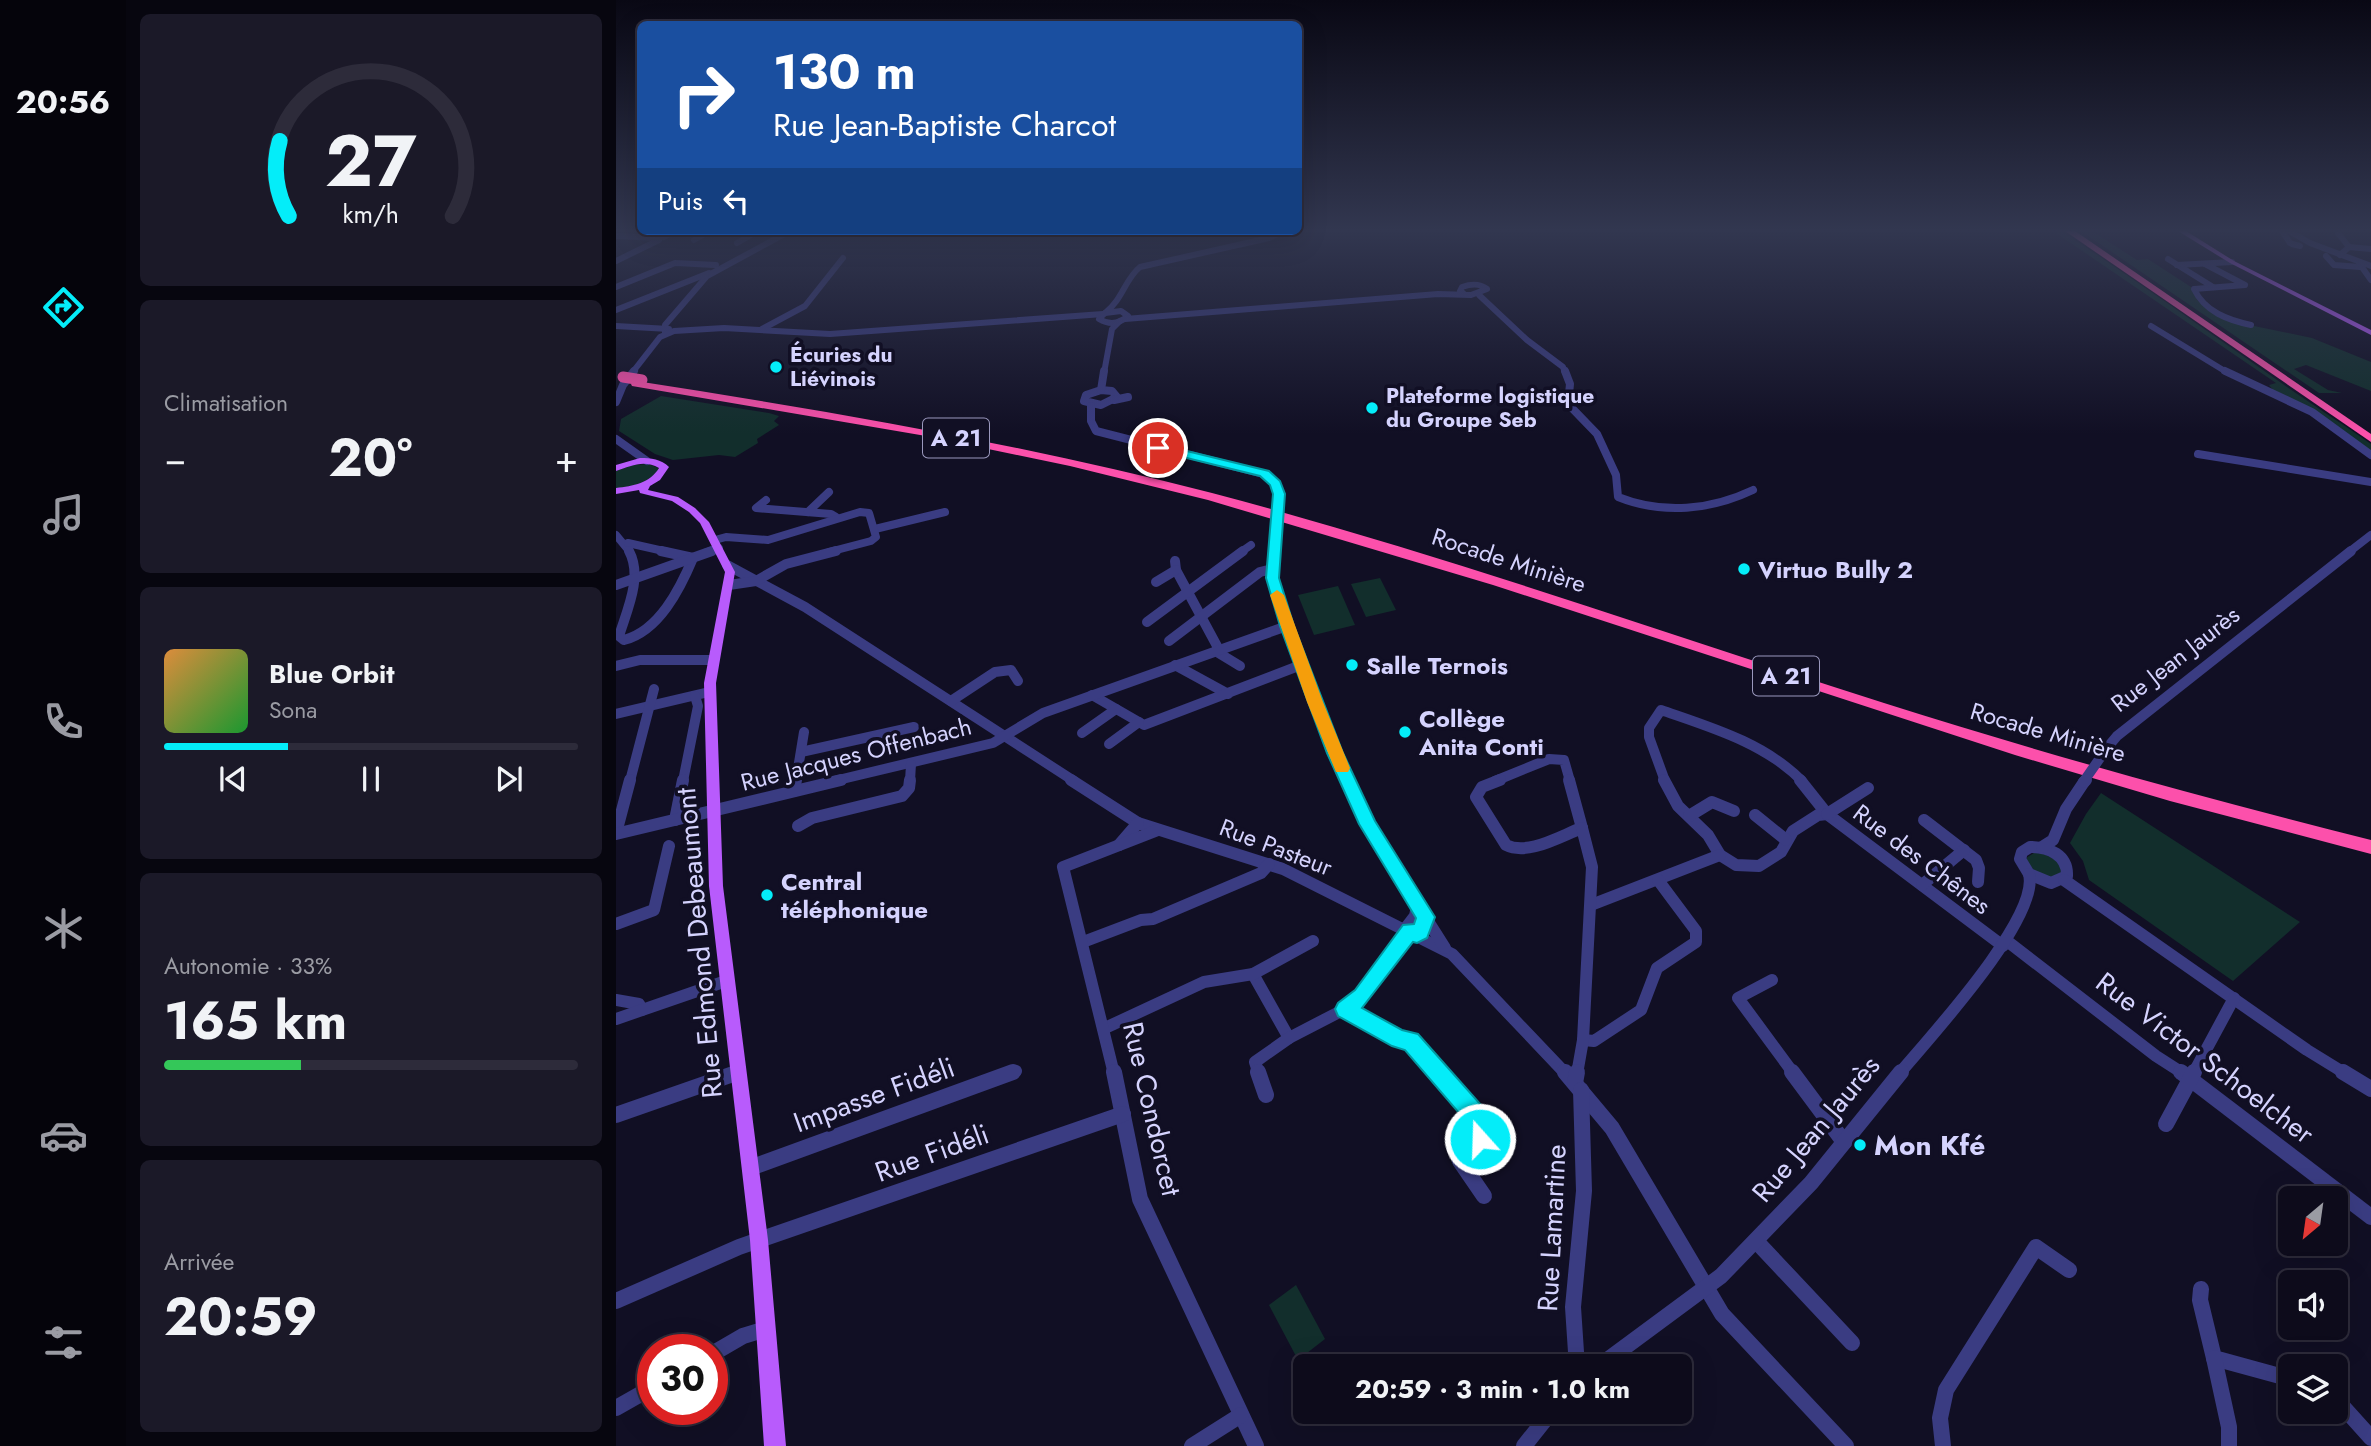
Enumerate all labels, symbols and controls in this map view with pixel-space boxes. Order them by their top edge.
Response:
text: 130 m [773,37,916,107]
icon: right [658,49,749,140]
text: 20:56 [16,79,110,125]
text: Rue Jean-Baptiste Charcot [773,102,1116,148]
text: 27 [325,109,417,214]
text: Puis [658,182,703,220]
icon: left [717,182,755,220]
text: km/h [343,196,399,232]
icon: directions [39,283,88,332]
place label: Écuries du Liévinois [790,340,892,394]
marker: Écuries du Liévinois [768,359,784,375]
place label: Plateforme logistique du Groupe Seb [1386,381,1594,435]
text: Climatisation [164,386,288,420]
marker: Plateforme logistique du Groupe Seb [1364,400,1380,416]
road number: A 21 [923,418,989,458]
pin [1128,418,1188,478]
text: 20° [329,420,413,496]
icon: arrive [1139,429,1177,467]
text: − [164,431,186,486]
text: + [555,431,578,486]
icon: music [39,490,88,539]
street label: Rocade Minière [1428,519,1590,601]
place label: Virtuo Bully 2 [1757,552,1913,587]
marker: Virtuo Bully 2 [1736,561,1752,577]
street label: Rue Jean Jaurès [2103,598,2247,720]
place label: Salle Ternois [1366,648,1508,683]
text: Blue Orbit [269,655,394,693]
road number: A 21 [1753,656,1819,696]
marker: Salle Ternois [1344,657,1360,673]
text: Sona [269,693,317,727]
street label: Rocade Minière [1966,693,2130,771]
icon: phone [39,697,88,746]
place label: Collège Anita Conti [1418,701,1544,764]
street label: Rue Jacques Offenbach [737,708,975,800]
marker: Collège Anita Conti [1397,724,1413,740]
icon: previous [214,760,252,798]
icon: pause [352,760,390,798]
icon: next [490,760,528,798]
street label: Rue Edmond Debeaumont [665,786,733,1100]
street label: Rue des Chênes [1846,796,1998,922]
street label: Rue Pasteur [1215,809,1338,885]
place label: Central téléphonique [781,864,928,927]
marker: Central téléphonique [759,887,775,903]
icon: climate [39,904,88,953]
text: Autonomie · 33% [164,949,332,983]
street label: Rue Victor Schoelcher [2087,962,2323,1154]
text: 165 km [164,983,347,1059]
street label: Rue Condorcet [1112,1018,1192,1200]
street label: Impasse Fidéli [788,1047,960,1143]
street label: Rue Jean Jaurès [1742,1047,1890,1211]
position arrow [1443,1102,1517,1176]
icon: car [39,1111,88,1160]
street label: Rue Fidéli [869,1113,995,1193]
place label: Mon Kfé [1874,1125,1985,1166]
marker: Mon Kfé [1852,1137,1868,1153]
street label: Rue Lamartine [1527,1143,1577,1313]
north arrow [2278,1186,2348,1256]
map controls [2278,1186,2348,1424]
text: Arrivée [164,1245,234,1279]
button: sound [2278,1270,2348,1340]
text: 20:59 [164,1279,318,1355]
icon: filters [39,1318,88,1367]
speed limit sign: 30 [637,1334,728,1425]
button: layers [2278,1354,2348,1424]
text: 20:59 · 3 min · 1.0 km [1355,1370,1630,1408]

